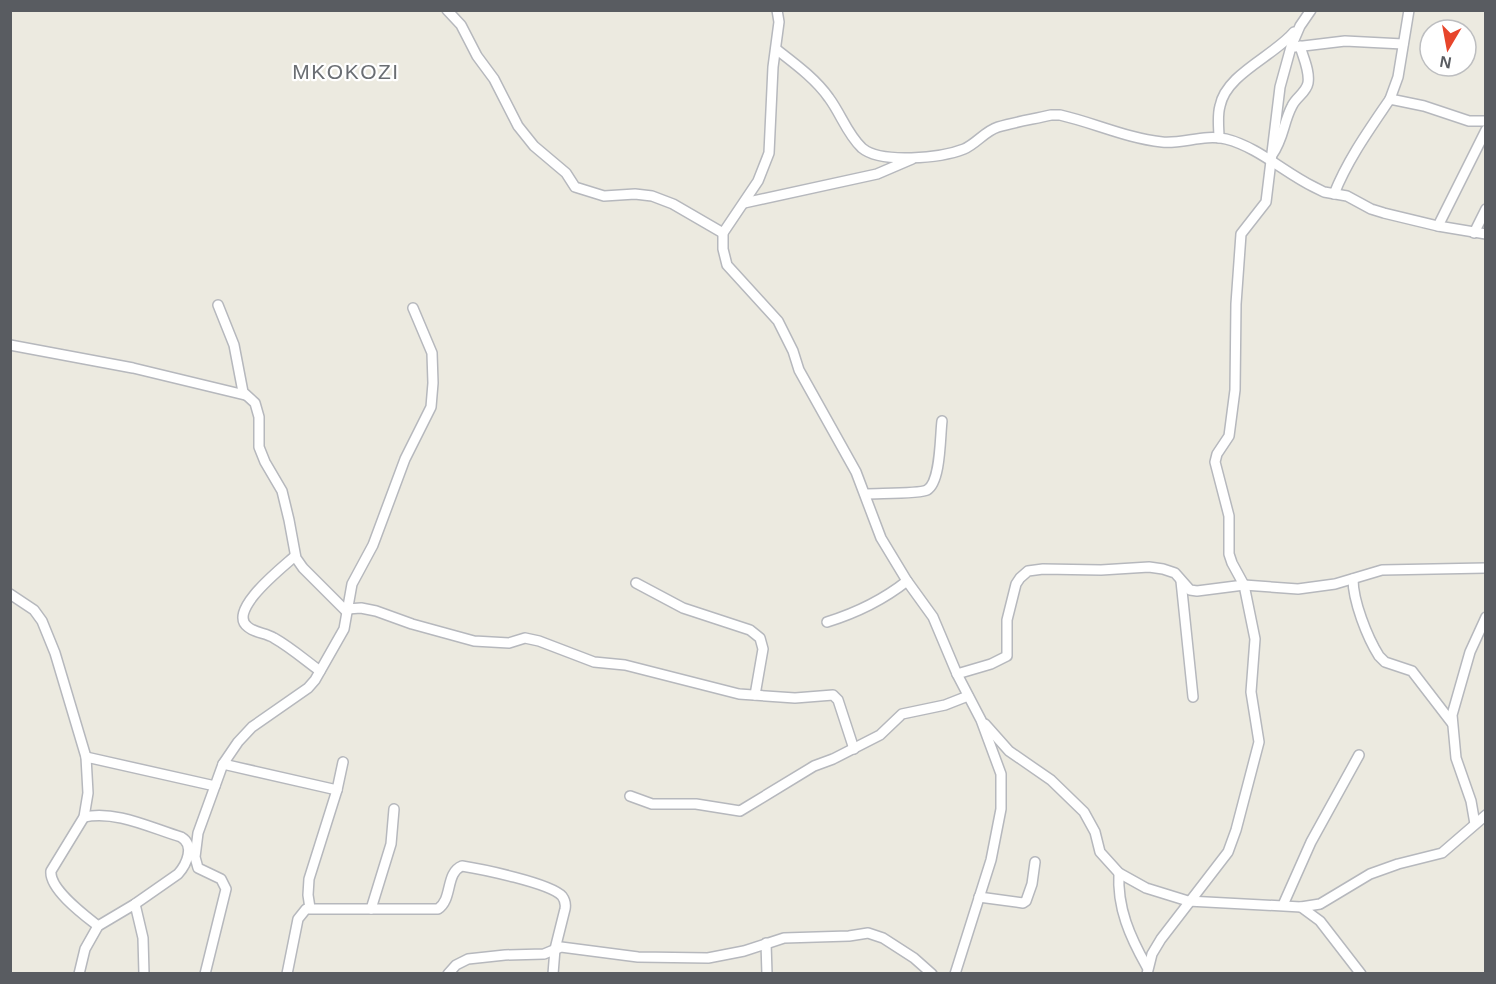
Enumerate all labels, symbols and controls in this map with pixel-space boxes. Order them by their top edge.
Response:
north arrow [1418,18,1478,78]
text: N [1438,53,1453,72]
district label: MKOKOZI [292,60,400,83]

